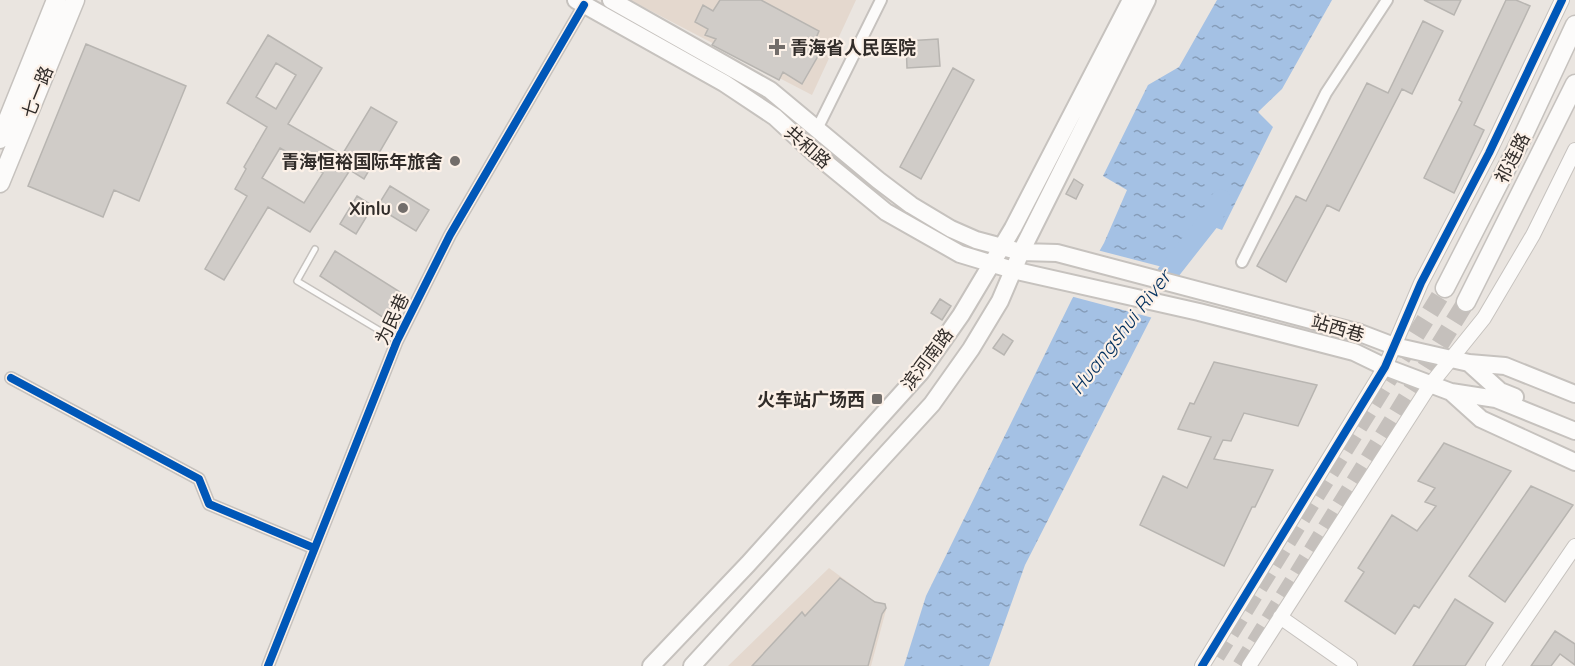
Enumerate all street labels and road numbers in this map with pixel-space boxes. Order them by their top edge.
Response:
street label: 七一路 [16,63,58,121]
street label: 共和路 [780,121,836,173]
street label: 祁连路 [1489,129,1535,187]
street label: 为民巷 [370,290,414,348]
street label: 站西巷 [1309,310,1367,346]
street label: 滨河南路 [896,323,958,395]

